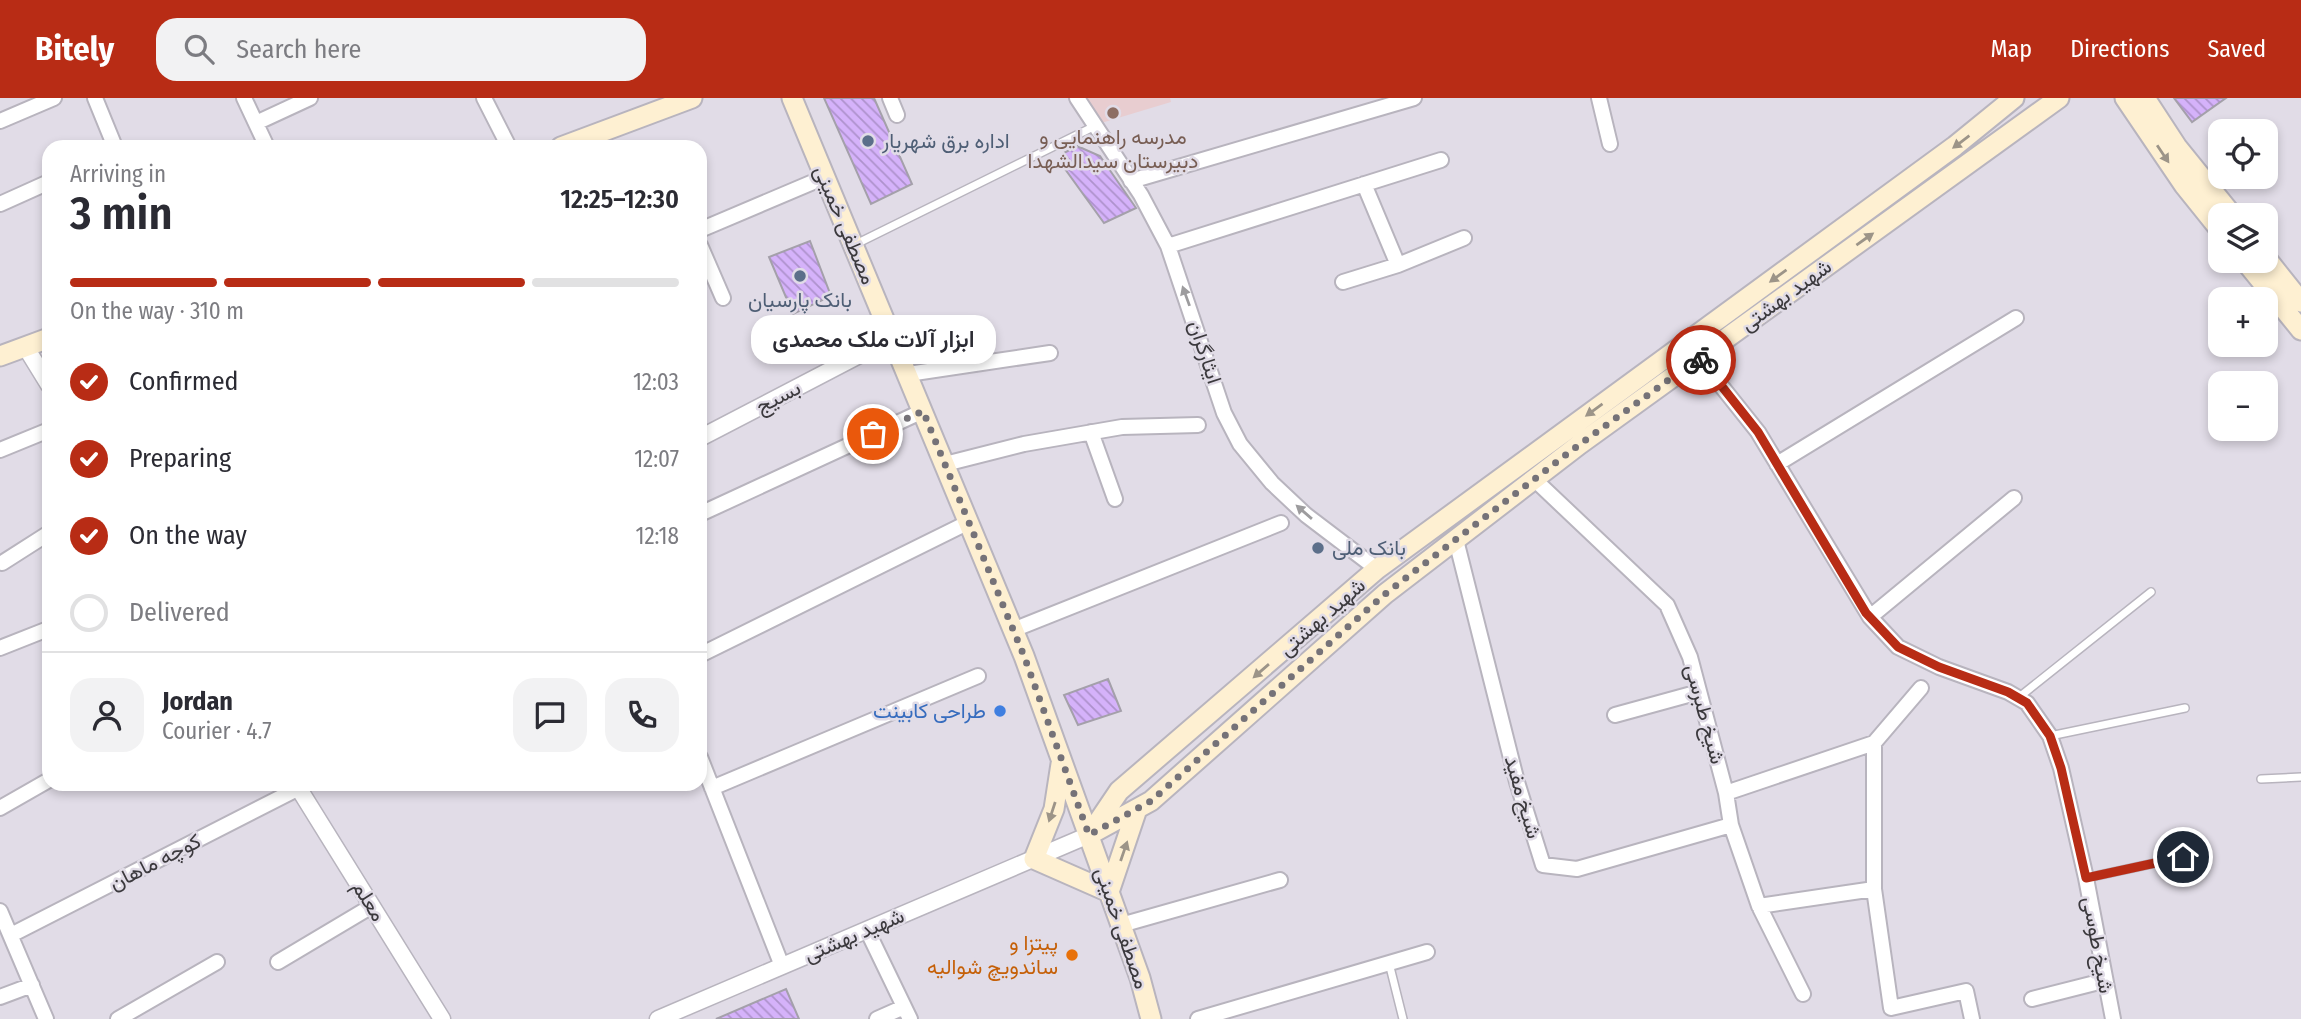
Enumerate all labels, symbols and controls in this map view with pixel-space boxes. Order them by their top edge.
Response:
search box [156,18,646,81]
text: Bitely [35,29,114,69]
icon: search [180,30,218,68]
text: Search here [236,34,361,65]
text: Map [1991,35,2032,63]
text: Directions [2070,35,2169,63]
text: Saved [2207,35,2266,63]
marker: مدرسه راهنمایی و دبیرستان سیدالشهدا [1105,105,1121,121]
map controls [2208,119,2278,441]
button: locate [2208,119,2278,189]
place label: مدرسه راهنمایی و دبیرستان سیدالشهدا [1028,124,1198,174]
place label: اداره برق شهریار [881,128,1010,154]
marker: اداره برق شهریار [860,133,876,149]
one-way arrow [1953,134,1971,149]
one-way arrow [2156,145,2169,164]
text: Arriving in [70,160,166,188]
street label: مصطفی خمینی [808,162,882,288]
text: 12:25–12:30 [560,184,679,215]
text: 3 min [70,186,173,241]
button: layers [2208,203,2278,273]
one-way arrow [1856,232,1874,246]
street label: شهید بهشتی [1735,253,1837,337]
marker: بانک پارسیان [792,268,808,284]
one-way arrow [1769,269,1787,283]
one-way arrow [1180,285,1191,306]
place label: بانک پارسیان [748,287,852,314]
button: + [2208,287,2278,357]
text: On the way · 310 m [70,297,244,325]
callout: ابزار آلات ملک محمدی [750,315,996,364]
street label: ایثارگران [1183,317,1227,387]
text: ابزار آلات ملک محمدی [772,325,975,353]
courier [1666,325,1736,395]
icon: bike [1682,341,1720,379]
icon: check [70,363,108,401]
text: Confirmed [129,366,239,397]
text: 12:03 [633,368,679,396]
button: − [2208,371,2278,441]
street label: بسیج [751,375,805,420]
one-way arrow [1585,403,1603,417]
pin [843,404,903,464]
icon: bag [854,415,892,453]
icon: check [70,440,108,478]
text: Preparing [129,443,231,474]
text: 12:07 [634,445,679,473]
one-way arrow [1295,504,1313,520]
icon: check [70,517,108,555]
text: On the way [129,520,247,551]
text: 12:18 [635,522,679,550]
place label: بانک ملی [1332,535,1406,561]
marker: بانک ملی [1310,540,1326,556]
street label: شهید بهشتی [1273,572,1371,662]
text: Delivered [129,597,230,628]
street label: شیخ طبرسی [1678,661,1731,767]
one-way arrow [1252,663,1269,678]
button: person [70,678,144,752]
button: chat [513,678,587,752]
button: phone [605,678,679,752]
text: Jordan [162,686,233,717]
place label: طراحی کابینت [873,698,986,724]
marker: طراحی کابینت [992,703,1008,719]
text: Courier · 4.7 [162,717,272,745]
street label: شیخ مفید [1498,752,1547,842]
one-way arrow [1046,801,1056,822]
pin [2153,827,2213,887]
street label: کوچه ماهان [105,828,206,897]
icon: home [2164,838,2202,876]
one-way arrow [1119,840,1130,861]
street label: مصطفی خمینی [1089,864,1155,992]
street label: معلم [346,876,391,927]
street label: شیخ طوسی [2076,895,2119,996]
street label: شهید بهشتی [800,902,908,968]
place label: پیتزا و ساندویچ شوالیه [927,930,1058,981]
marker: پیتزا و ساندویچ شوالیه [1064,947,1080,963]

